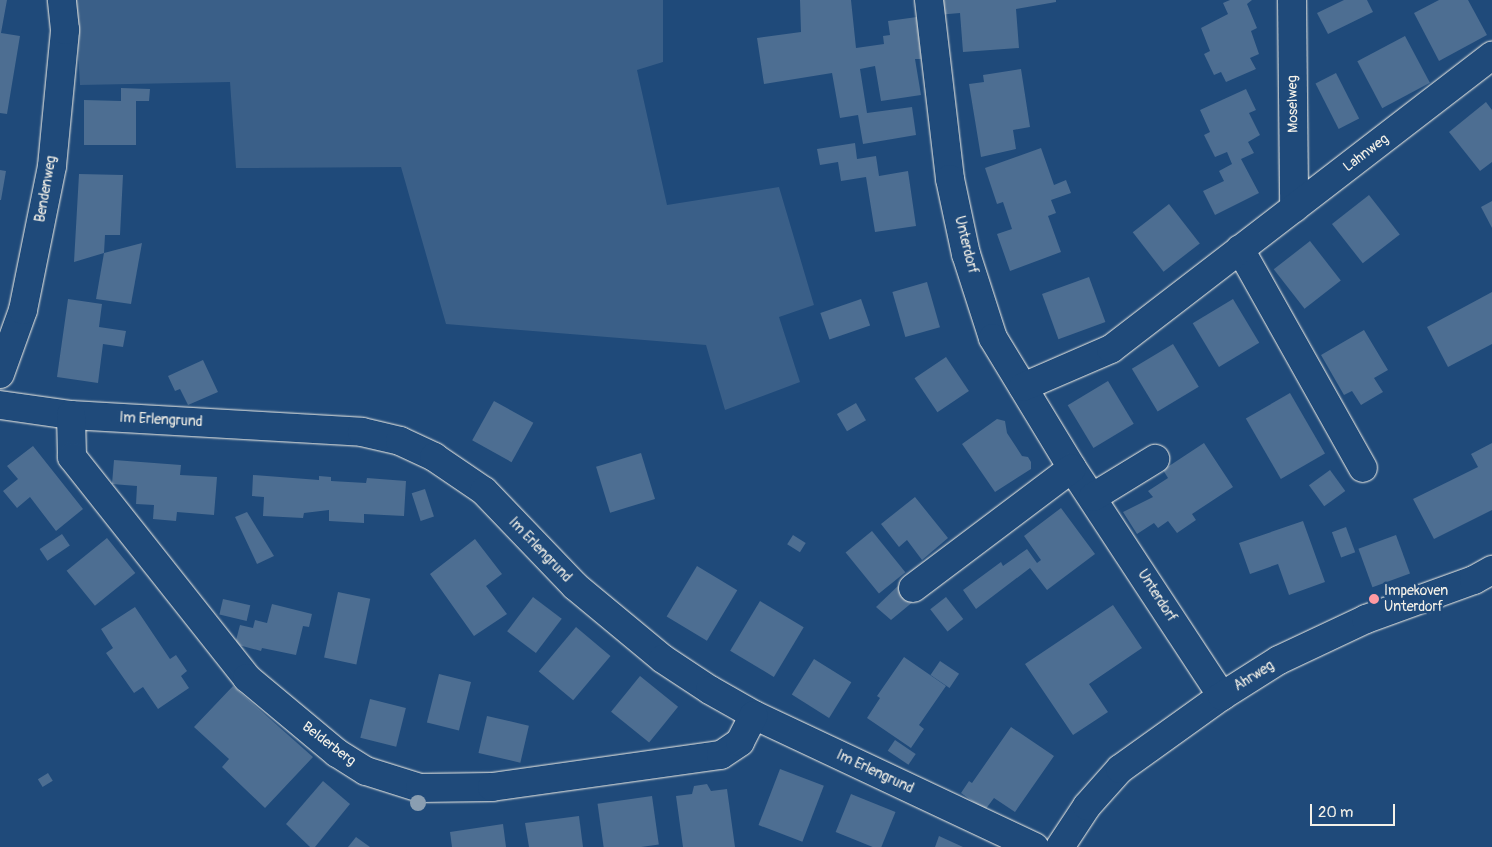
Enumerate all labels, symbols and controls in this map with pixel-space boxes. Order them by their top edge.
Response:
street label: Moselweg [1284,75,1302,133]
street label: Lahnweg [1340,131,1392,175]
street label: Bendenweg [32,154,60,224]
street label: Unterdorf [951,214,981,276]
street label: Im Erlengrund [119,409,203,431]
street label: Im Erlengrund [505,514,575,586]
street label: Unterdorf [1134,567,1180,625]
place label: Impekoven Unterdorf [1384,583,1448,616]
marker: Impekoven Unterdorf [1368,593,1380,605]
street label: Ahrweg [1231,657,1277,695]
street label: Belderberg [299,718,359,770]
street label: Im Erlengrund [834,747,916,797]
scale bar [1312,794,1397,826]
text: 20 m [1318,803,1353,822]

